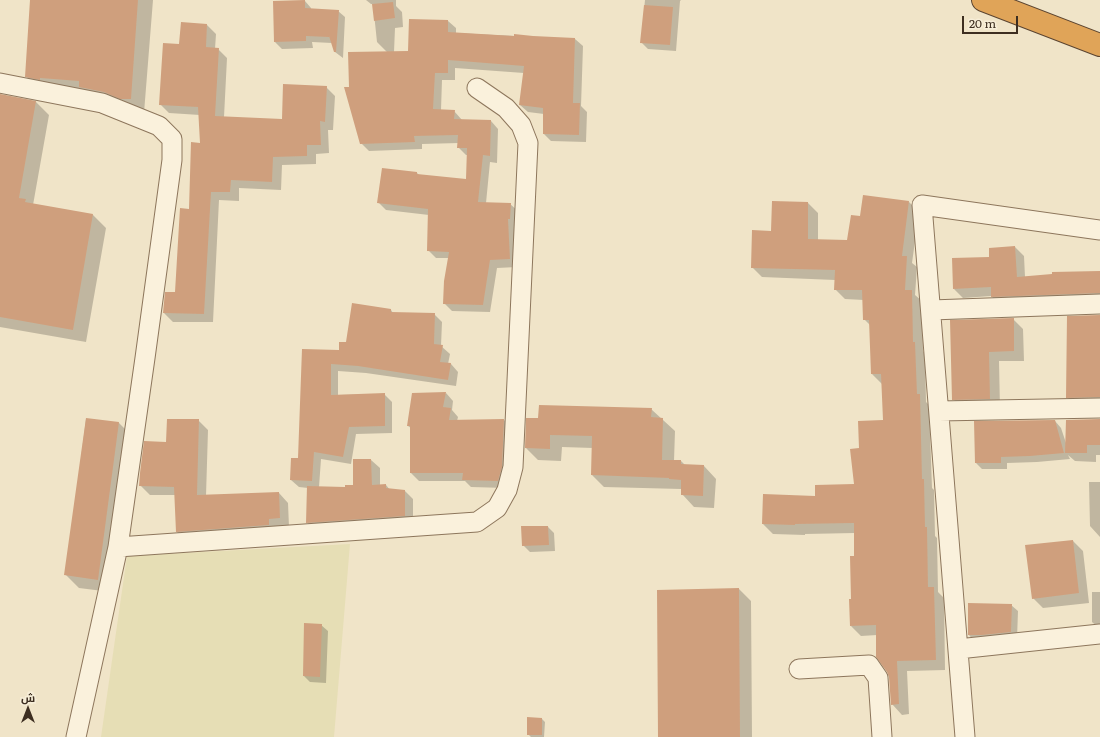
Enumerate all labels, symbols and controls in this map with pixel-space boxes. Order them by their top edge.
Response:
scale bar [964,8,1020,34]
text: 20 m [969,14,996,32]
north arrow [8,689,48,729]
text: ش [21,689,35,705]

